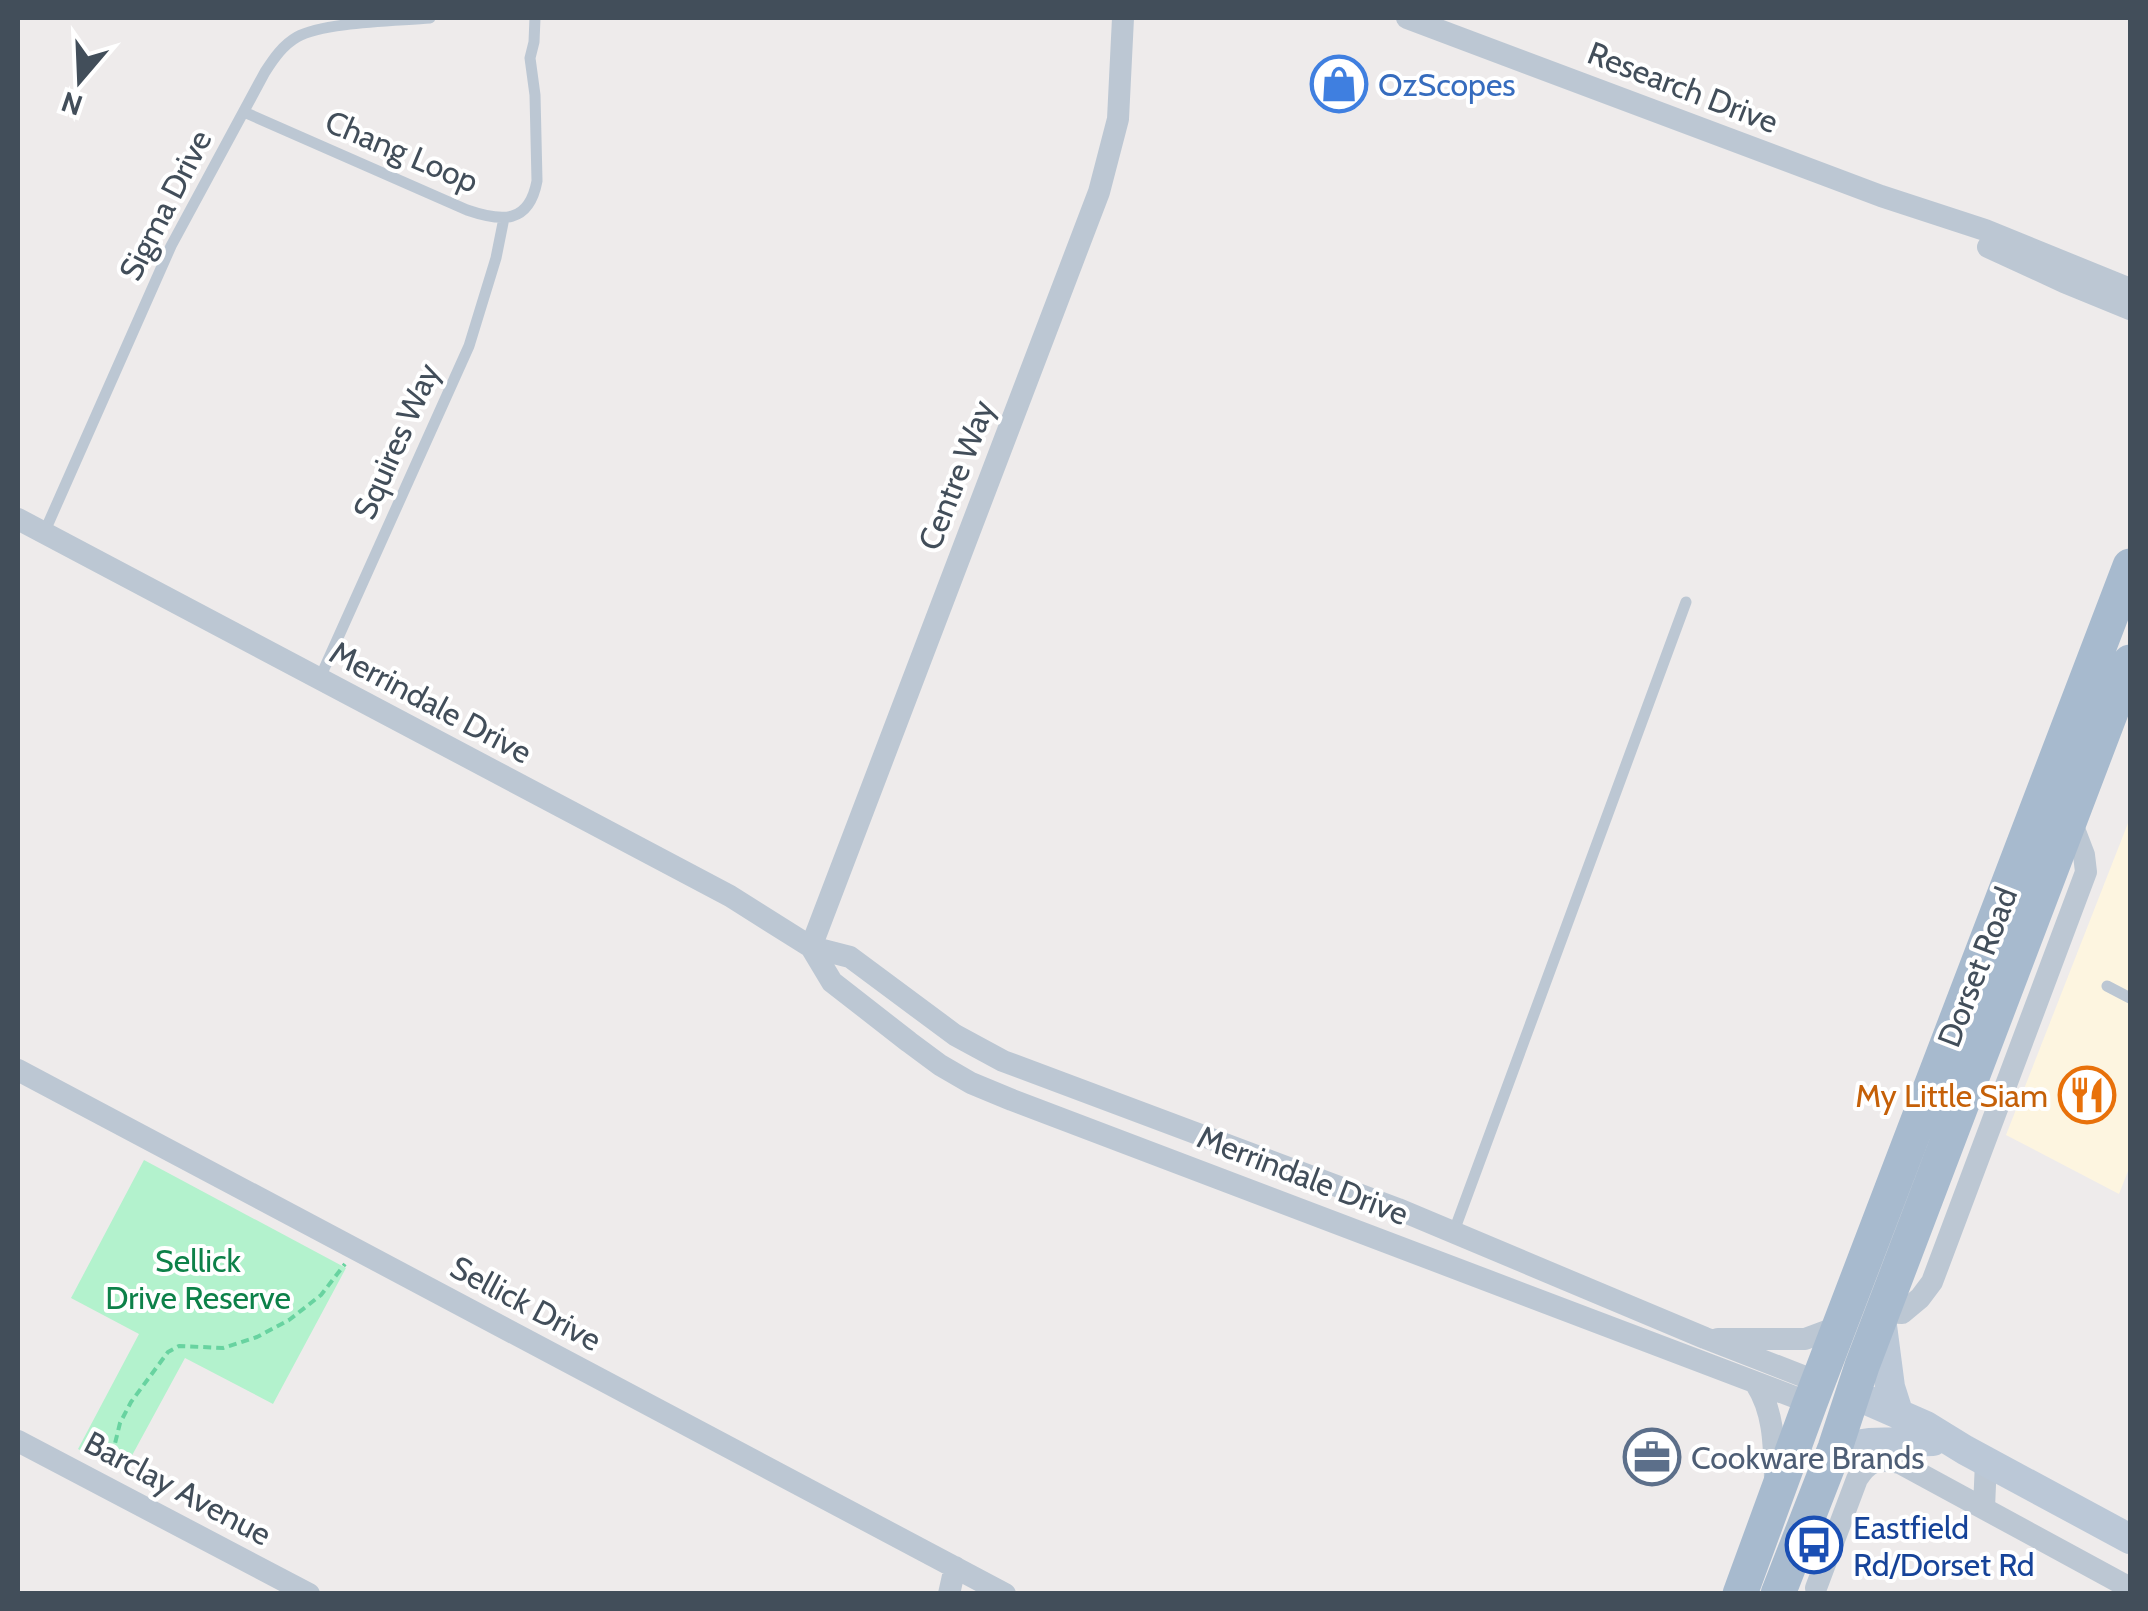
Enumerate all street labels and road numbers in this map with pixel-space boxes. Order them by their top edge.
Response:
street label: Research Drive [1582,33,1784,141]
street label: Chang Loop [320,101,484,201]
street label: Sigma Drive [110,123,220,287]
street label: Squires Way [344,357,448,525]
street label: Centre Way [910,395,1002,555]
street label: Merrindale Drive [324,632,538,772]
street label: Dorset Road [1929,882,2025,1052]
street label: Merrindale Drive [1192,1117,1414,1233]
street label: Sellick Drive [444,1247,608,1359]
street label: Barclay Avenue [78,1422,278,1554]

